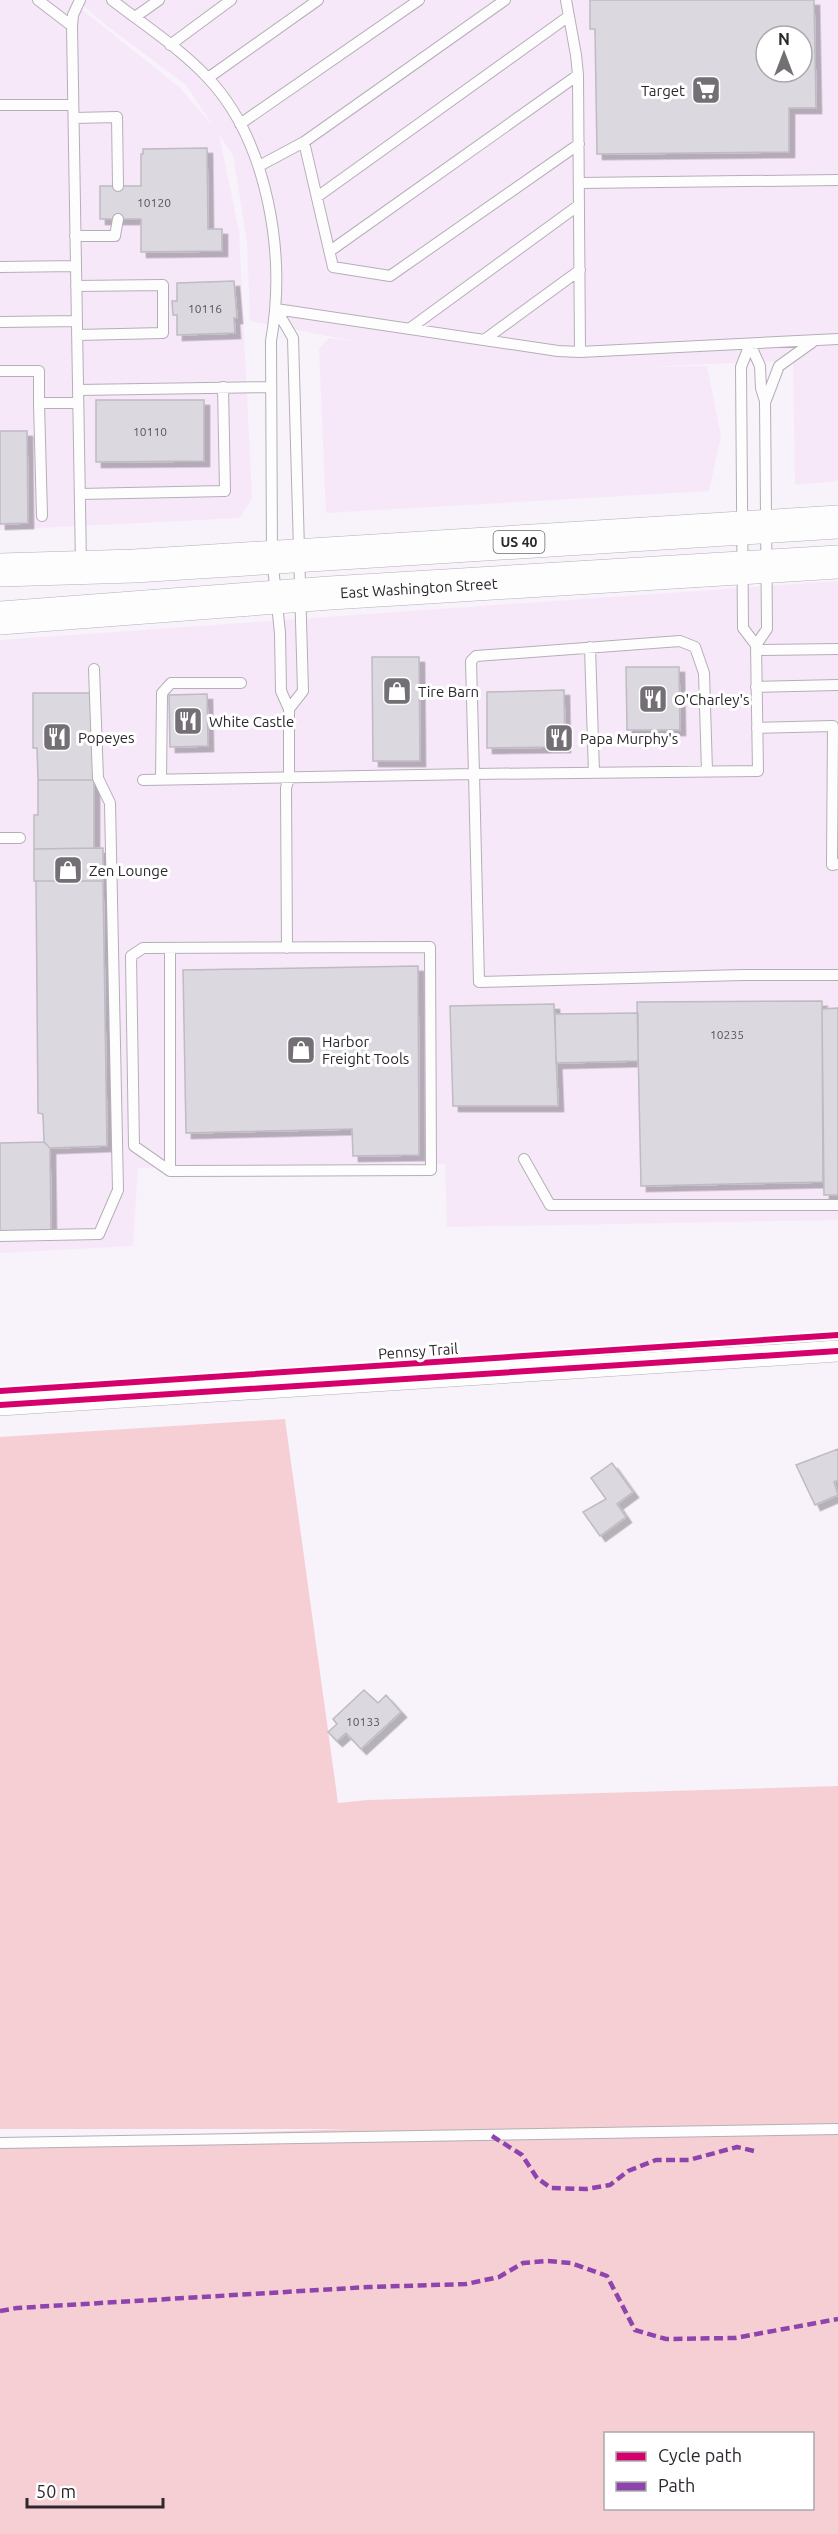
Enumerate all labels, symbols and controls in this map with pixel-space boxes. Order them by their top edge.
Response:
north arrow [754,24,814,84]
text: N [778,30,790,48]
supermarket icon: Target [690,74,722,106]
place label: Target [641,82,685,99]
house number: 10120 [137,196,171,209]
house number: 10116 [188,302,222,315]
house number: 10110 [133,425,167,438]
road number: US 40 [494,531,544,553]
street label: East Washington Street [340,574,498,601]
shop icon: Tire Barn [381,675,413,707]
place label: Tire Barn [418,683,479,700]
restaurant icon: O'Charley's [637,683,669,715]
place label: O'Charley's [674,691,750,708]
restaurant icon: White Castle [172,705,204,737]
place label: White Castle [209,713,294,730]
restaurant icon: Popeyes [41,721,73,753]
restaurant icon: Papa Murphy's [543,722,575,754]
place label: Popeyes [78,729,135,746]
place label: Papa Murphy's [580,730,678,747]
shop icon: Zen Lounge [52,854,84,886]
place label: Zen Lounge [89,862,168,879]
house number: 10235 [710,1028,744,1041]
place label: Harbor Freight Tools [322,1033,409,1067]
shop icon: Harbor Freight Tools [285,1034,317,1066]
street label: Pennsy Trail [377,1340,459,1362]
house number: 10133 [346,1715,380,1728]
legend [604,2432,814,2510]
text: Cycle path [658,2445,742,2465]
scale bar [27,2471,164,2509]
text: Path [658,2475,695,2495]
text: 50 m [36,2481,76,2501]

